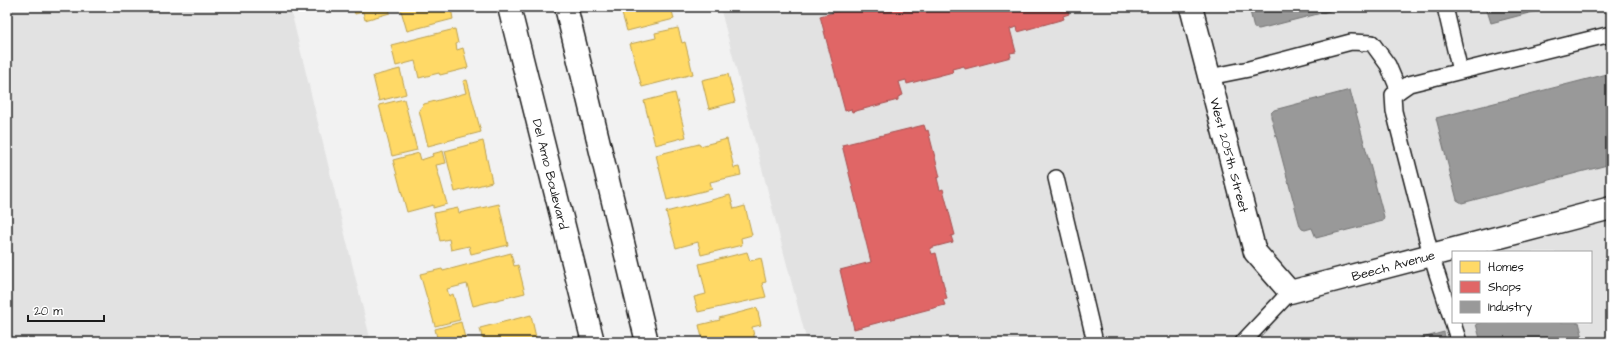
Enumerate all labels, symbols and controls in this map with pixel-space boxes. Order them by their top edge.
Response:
street label: West 205th Street [1205,96,1253,215]
street label: Del Amo Boulevard [528,117,573,232]
street label: Beech Avenue [1350,246,1437,286]
legend [1452,251,1592,323]
text: Homes [1488,259,1524,276]
text: Shops [1488,279,1521,296]
scale bar [28,297,104,323]
text: Industry [1488,299,1533,317]
text: 20 m [34,303,63,320]

